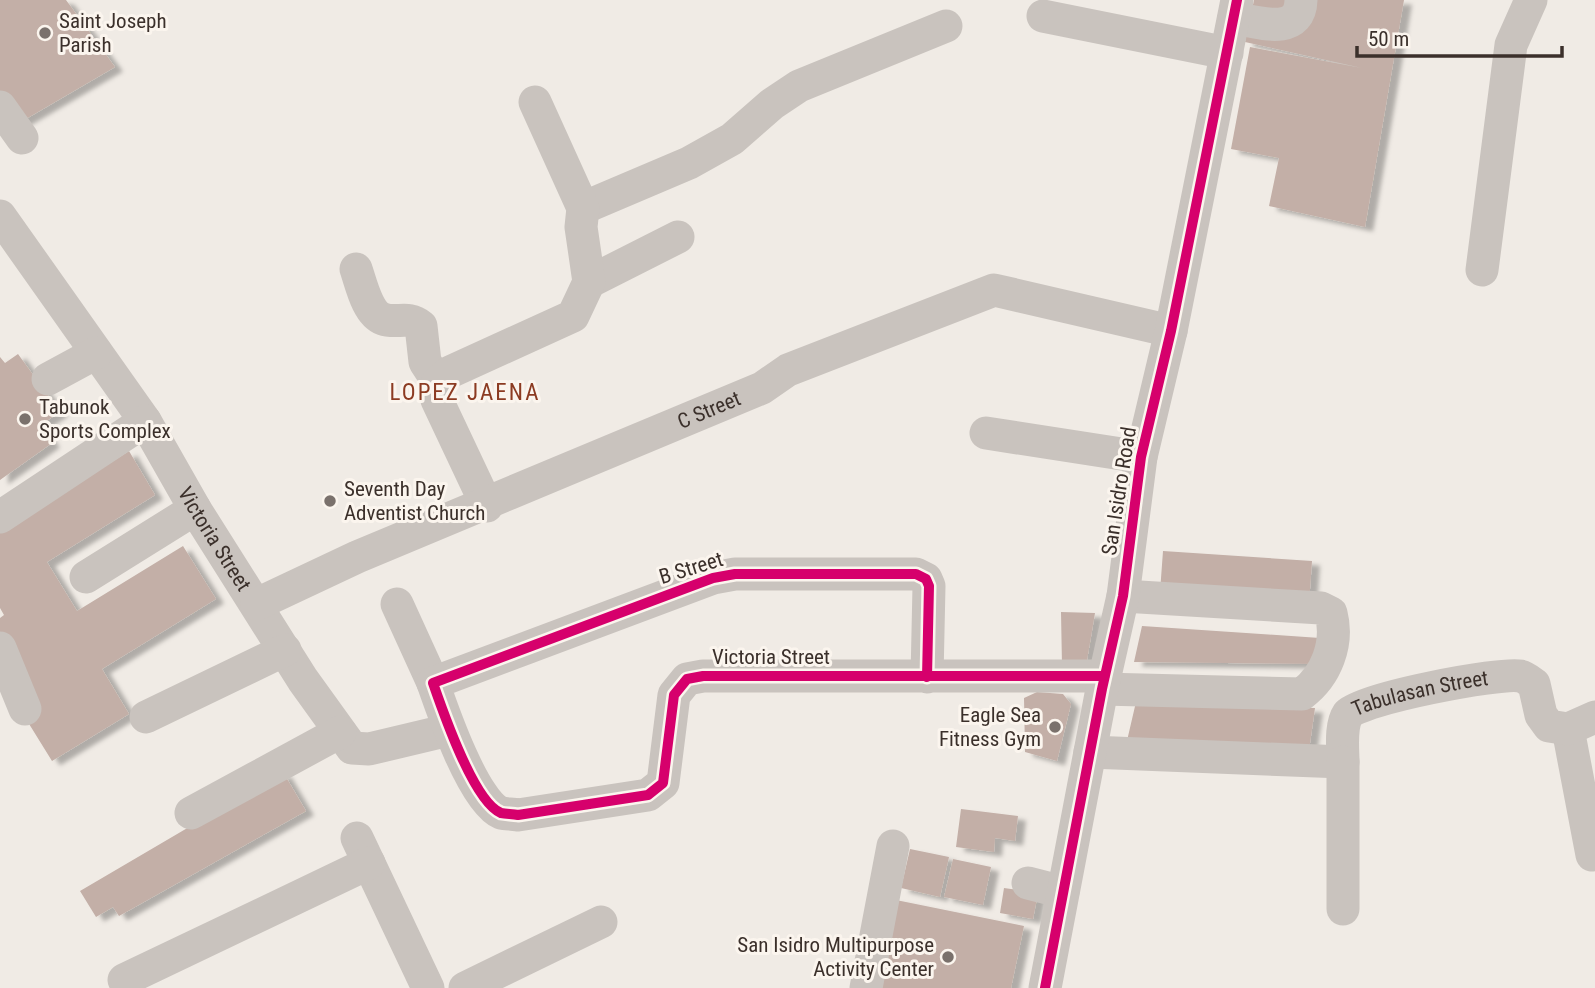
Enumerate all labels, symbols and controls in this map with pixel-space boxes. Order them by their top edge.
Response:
place label: Saint Joseph Parish [59,9,167,57]
scale bar [1357,14,1562,58]
marker: Saint Joseph Parish [37,25,53,41]
text: 50 m [1368,27,1409,51]
district label: LOPEZ JAENA [390,379,540,406]
street label: C Street [674,386,744,434]
place label: Tabunok Sports Complex [39,395,171,443]
marker: Tabunok Sports Complex [17,411,33,427]
street label: San Isidro Road [1097,425,1141,557]
place label: Seventh Day Adventist Church [344,477,485,525]
street label: Victoria Street [173,483,256,596]
marker: Seventh Day Adventist Church [322,493,338,509]
street label: B Street [656,547,726,589]
street label: Victoria Street [712,645,830,669]
street label: Tabulasan Street [1348,666,1490,721]
place label: Eagle Sea Fitness Gym [939,703,1041,751]
marker: Eagle Sea Fitness Gym [1047,719,1063,735]
place label: San Isidro Multipurpose Activity Center [737,933,934,981]
marker: San Isidro Multipurpose Activity Center [940,949,956,965]

